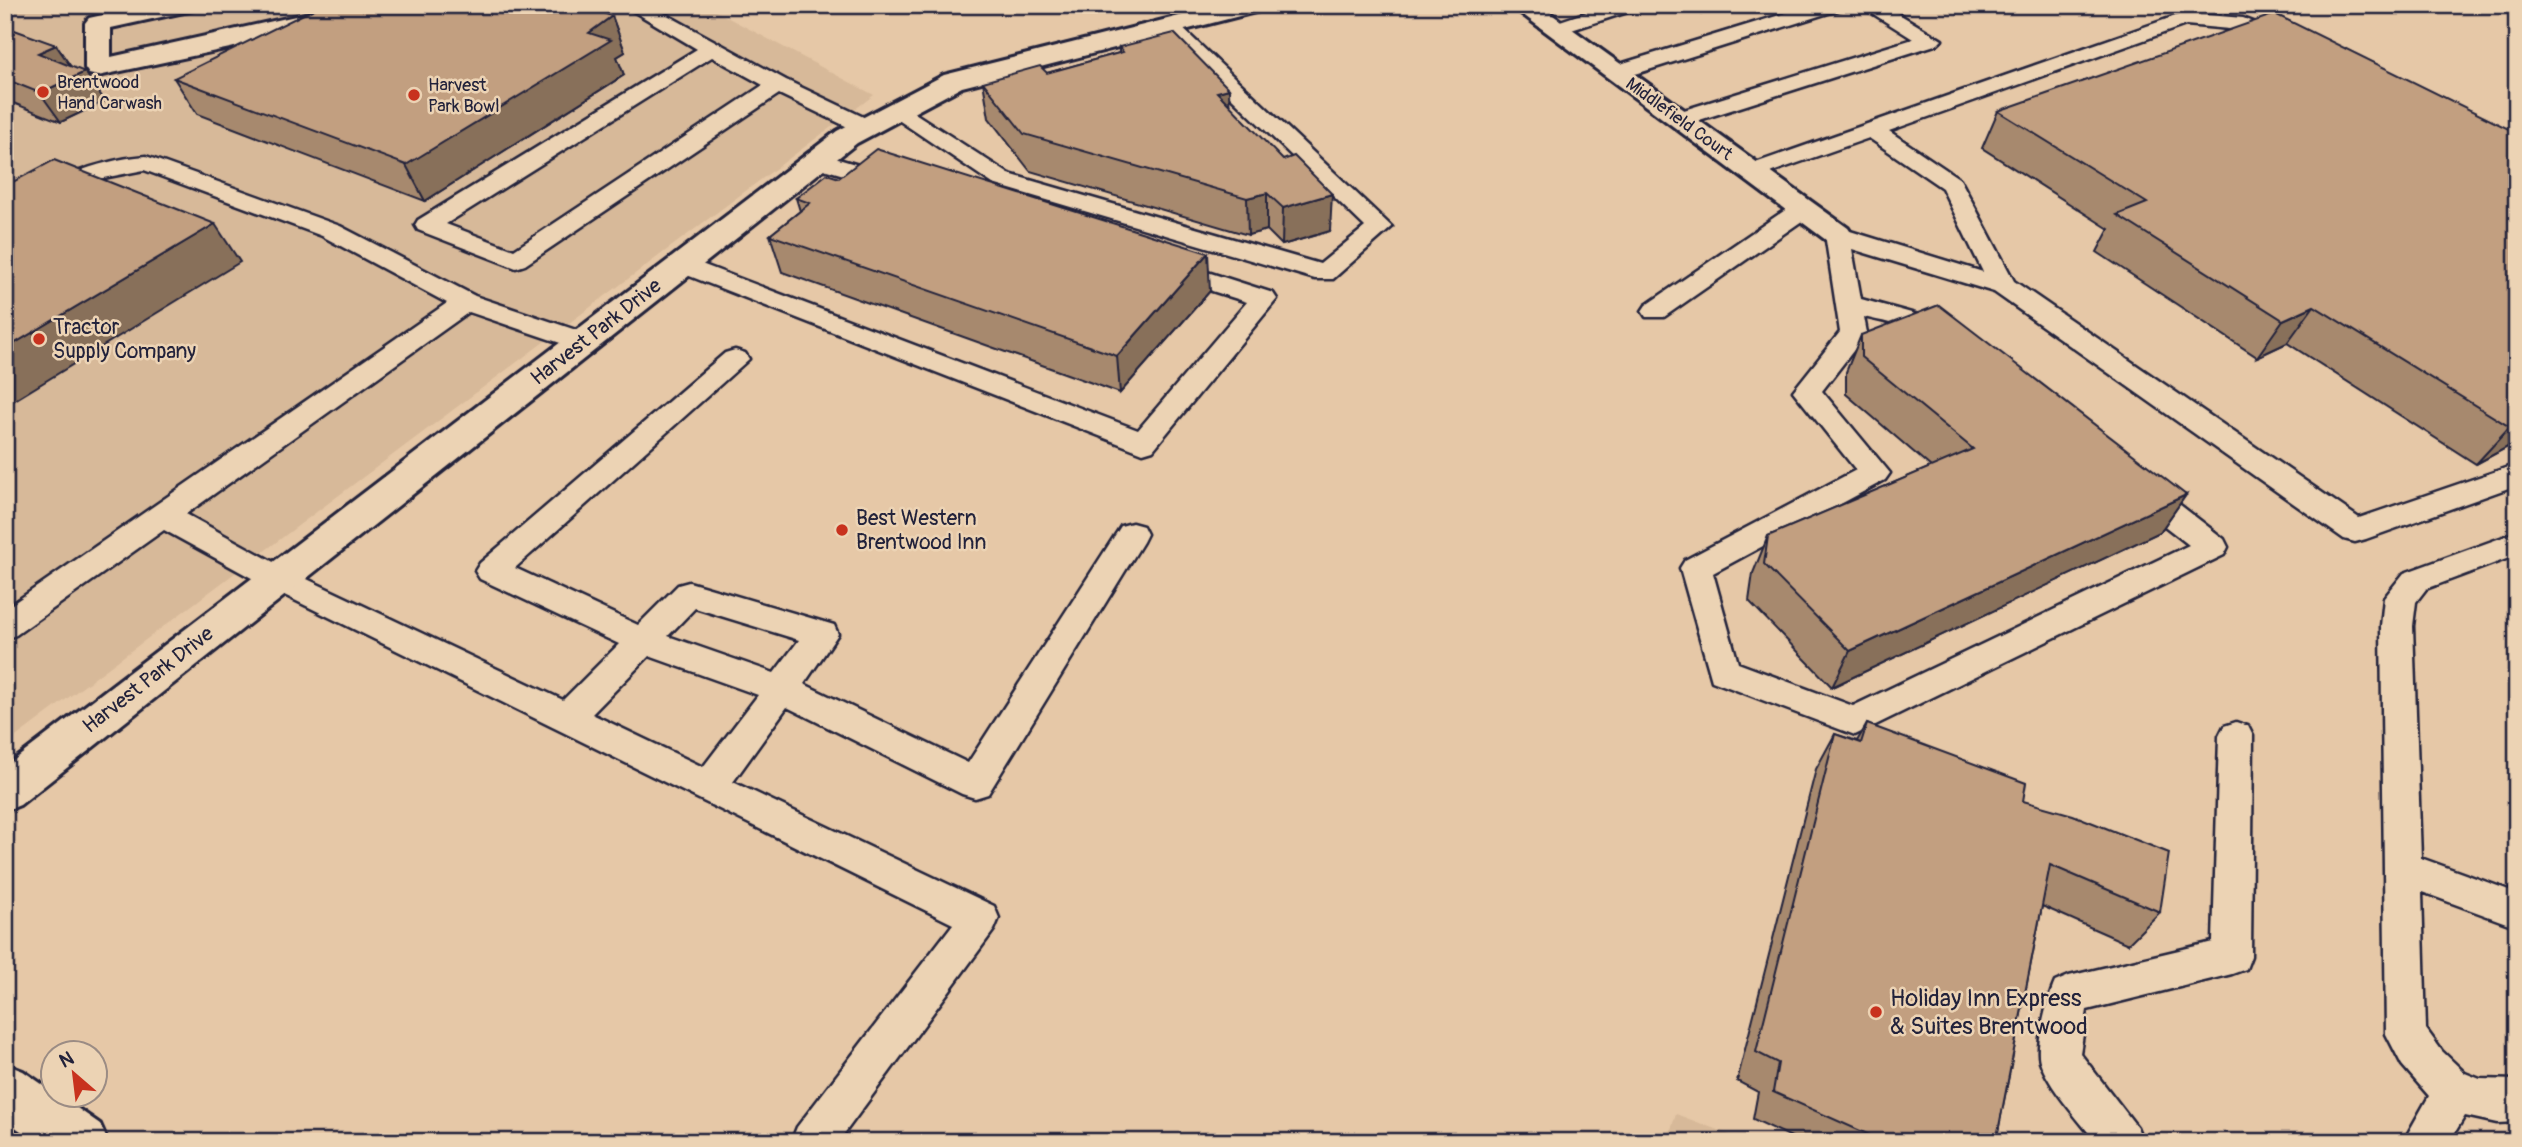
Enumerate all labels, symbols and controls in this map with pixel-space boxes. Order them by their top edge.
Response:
place label: Brentwood Hand Carwash [57,71,162,115]
street label: Middlefield Court [1621,72,1738,166]
place label: Harvest Park Bowl [428,74,500,118]
marker: Brentwood Hand Carwash [35,84,51,100]
marker: Harvest Park Bowl [406,87,422,103]
street label: Harvest Park Drive [525,272,667,392]
place label: Tractor Supply Company [53,314,196,365]
marker: Tractor Supply Company [31,331,47,347]
place label: Best Western Brentwood Inn [856,505,986,556]
marker: Best Western Brentwood Inn [834,522,850,538]
street label: Harvest Park Drive [77,620,219,740]
place label: Holiday Inn Express & Suites Brentwood [1890,984,2088,1041]
marker: Holiday Inn Express & Suites Brentwood [1868,1004,1884,1020]
north arrow [38,1038,108,1108]
text: N [55,1046,78,1073]

